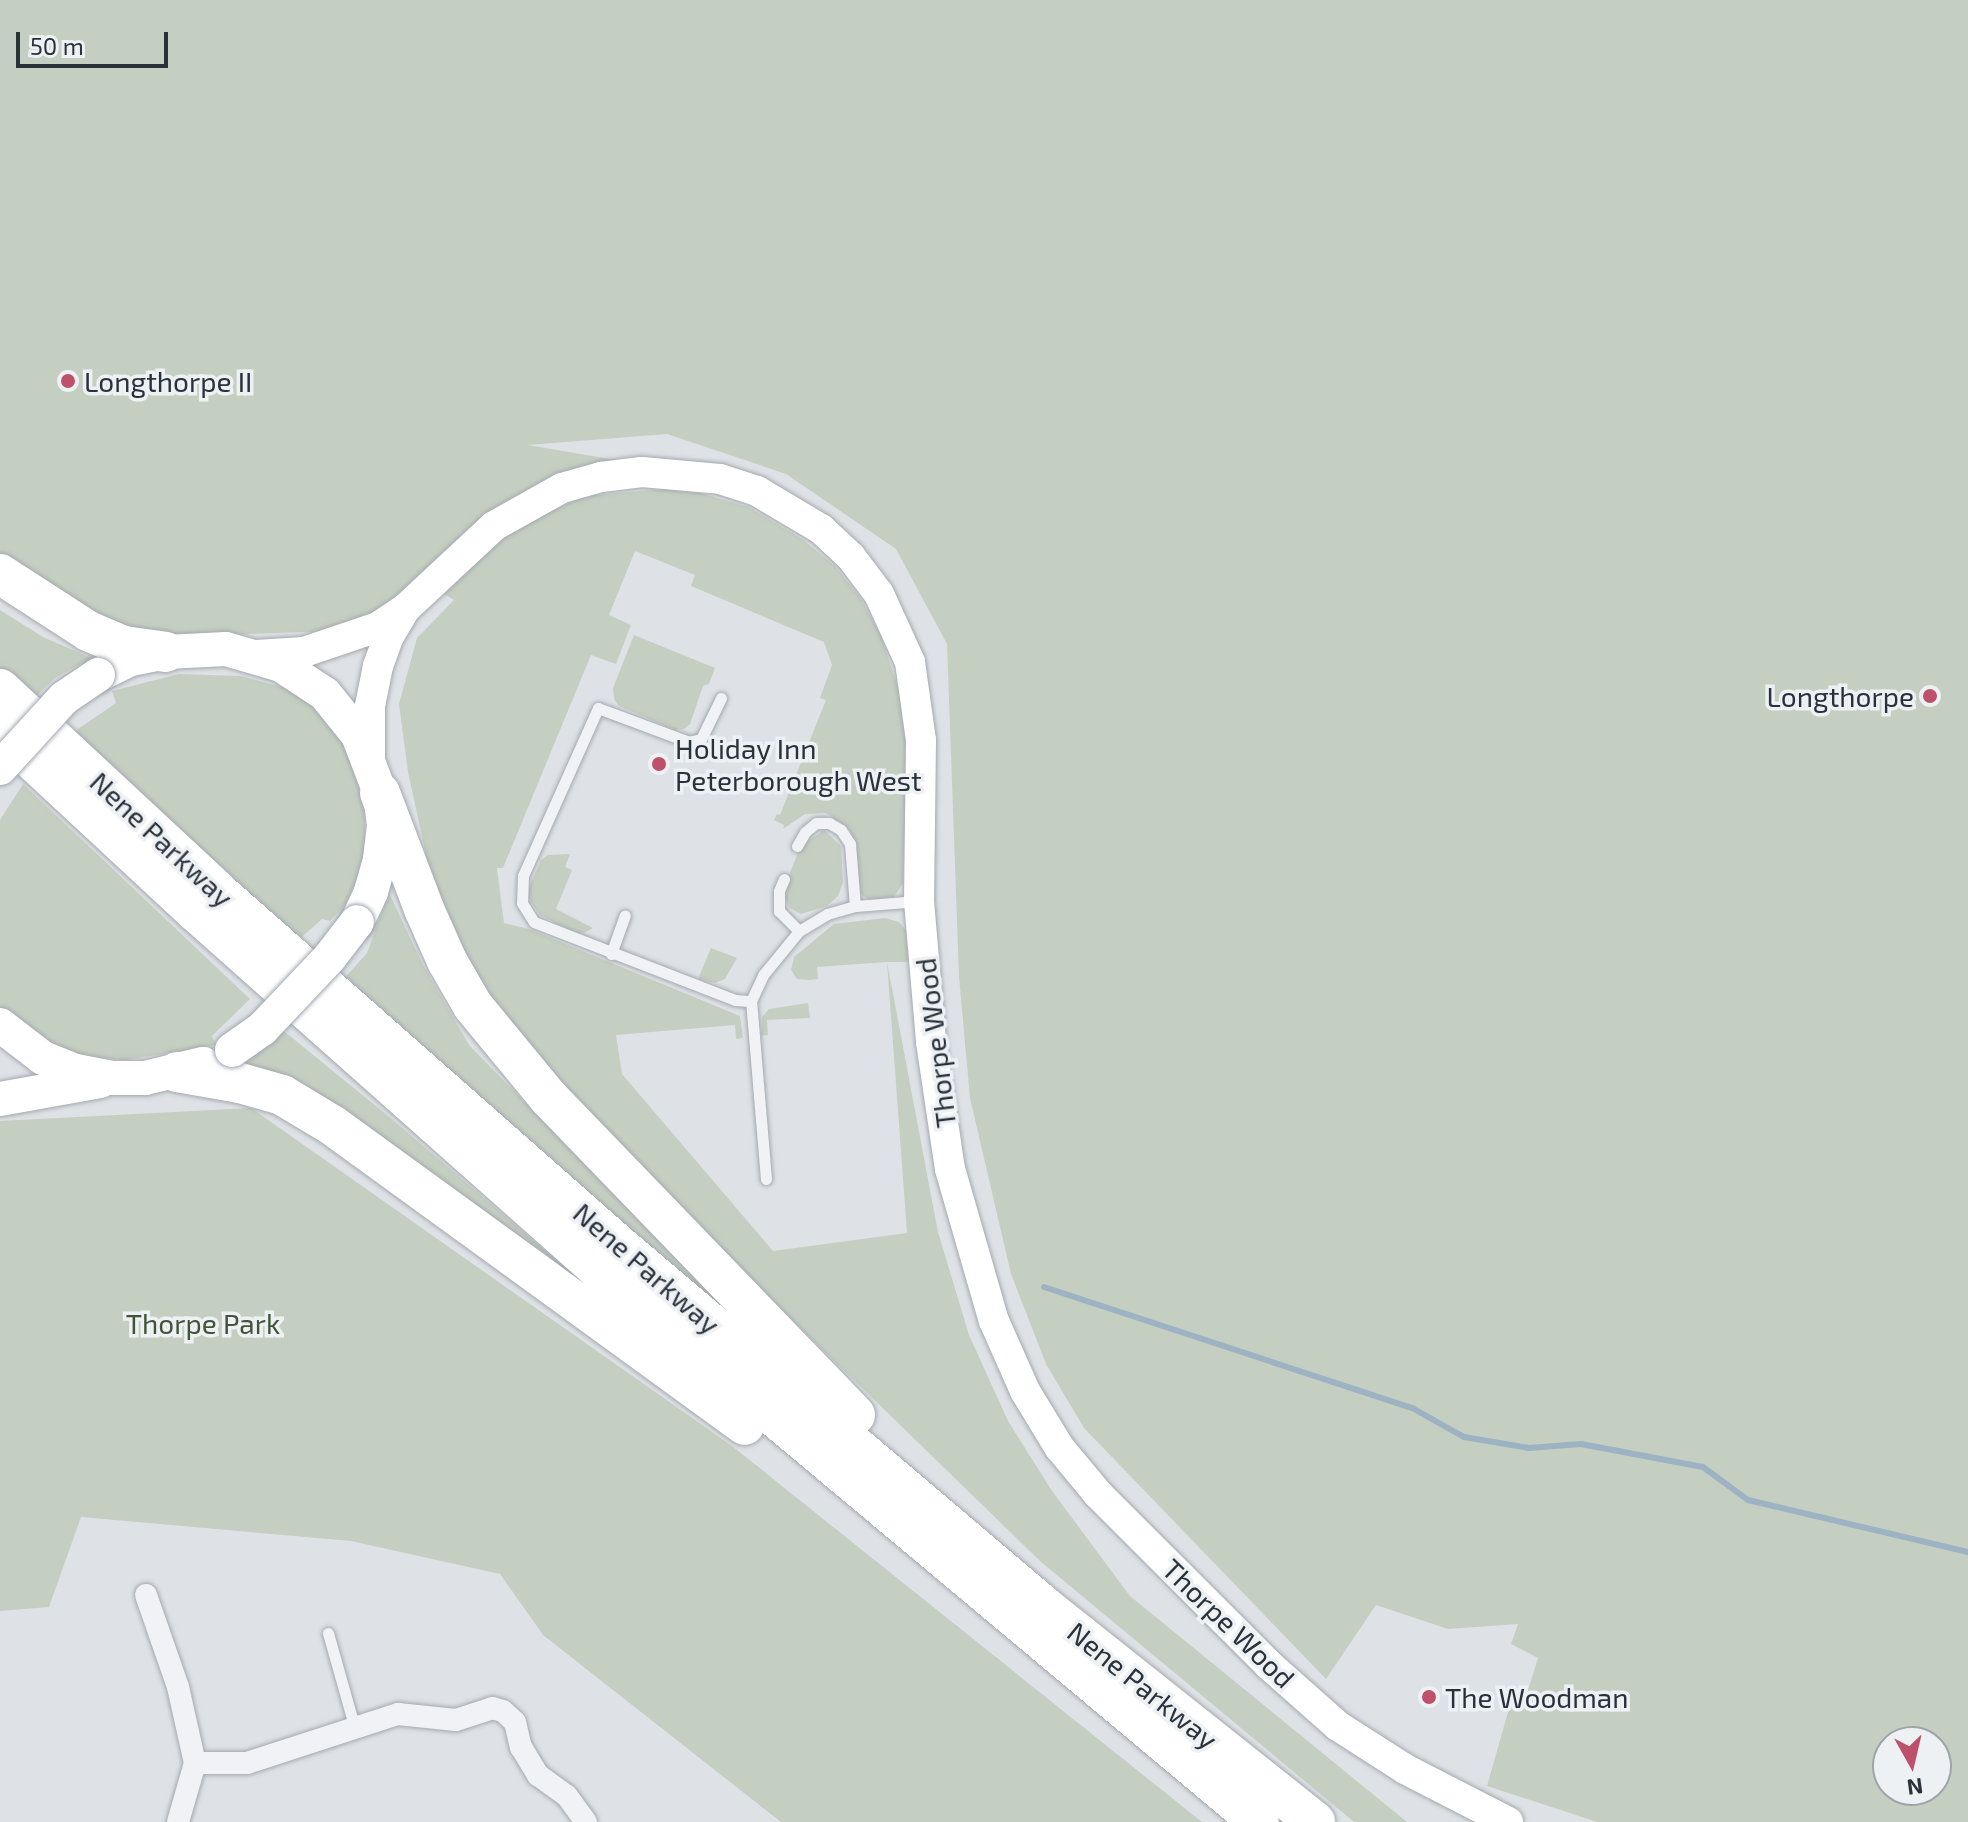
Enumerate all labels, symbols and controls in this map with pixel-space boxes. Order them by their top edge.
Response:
scale bar [20,16,172,66]
text: 50 m [30,31,84,60]
place label: Longthorpe II [84,364,252,398]
marker: Longthorpe II [59,372,77,390]
place label: Longthorpe [1767,679,1914,713]
marker: Longthorpe [1921,687,1939,705]
place label: Holiday Inn Peterborough West [675,731,922,797]
marker: Holiday Inn Peterborough West [650,755,668,773]
street label: Nene Parkway [84,764,240,914]
street label: Thorpe Wood [908,956,962,1130]
street label: Nene Parkway [567,1195,727,1341]
park label: Thorpe Park [126,1306,280,1340]
street label: Thorpe Wood [1156,1551,1302,1695]
street label: Nene Parkway [1061,1614,1225,1756]
place label: The Woodman [1445,1680,1629,1714]
marker: The Woodman [1420,1688,1438,1706]
north arrow [1872,1726,1952,1806]
text: N [1905,1774,1925,1802]

